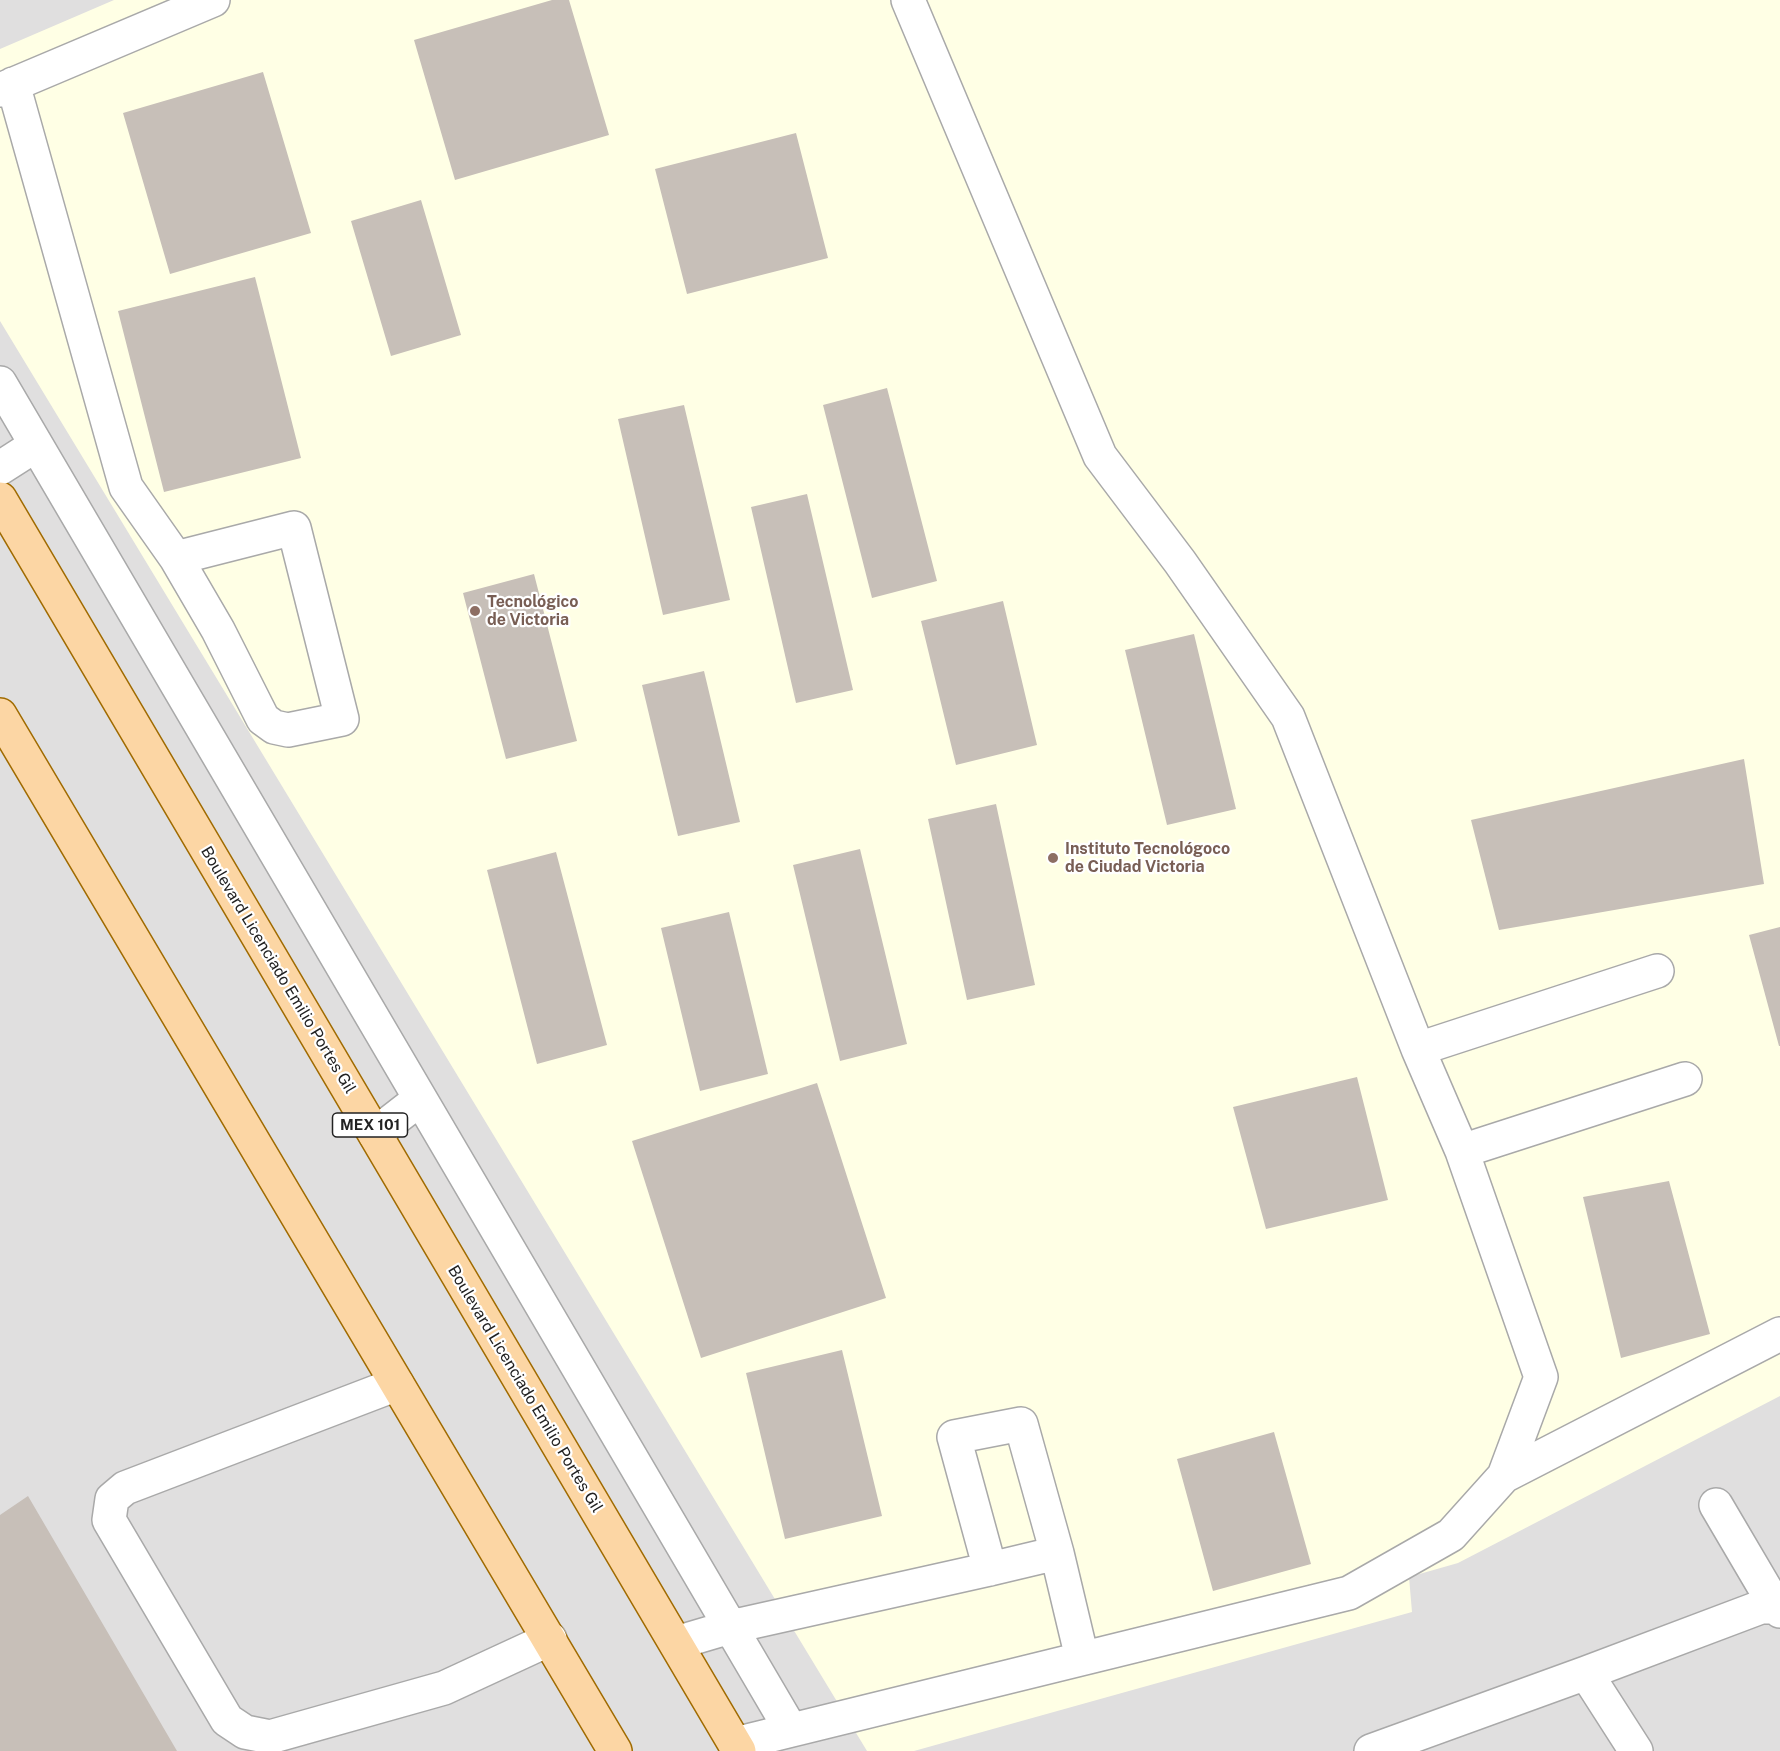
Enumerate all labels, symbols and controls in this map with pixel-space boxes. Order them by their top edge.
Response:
place label: Tecnológico de Victoria [487,592,578,630]
marker: Tecnológico de Victoria [468,604,482,618]
place label: Instituto Tecnológoco de Ciudad Victoria [1065,839,1230,877]
street label: Boulevard Licenciado Emilio Portes Gil [196,843,360,1097]
marker: Instituto Tecnológoco de Ciudad Victoria [1046,851,1060,865]
road number: MEX 101 [332,1113,407,1137]
street label: Boulevard Licenciado Emilio Portes Gil [443,1262,607,1516]

